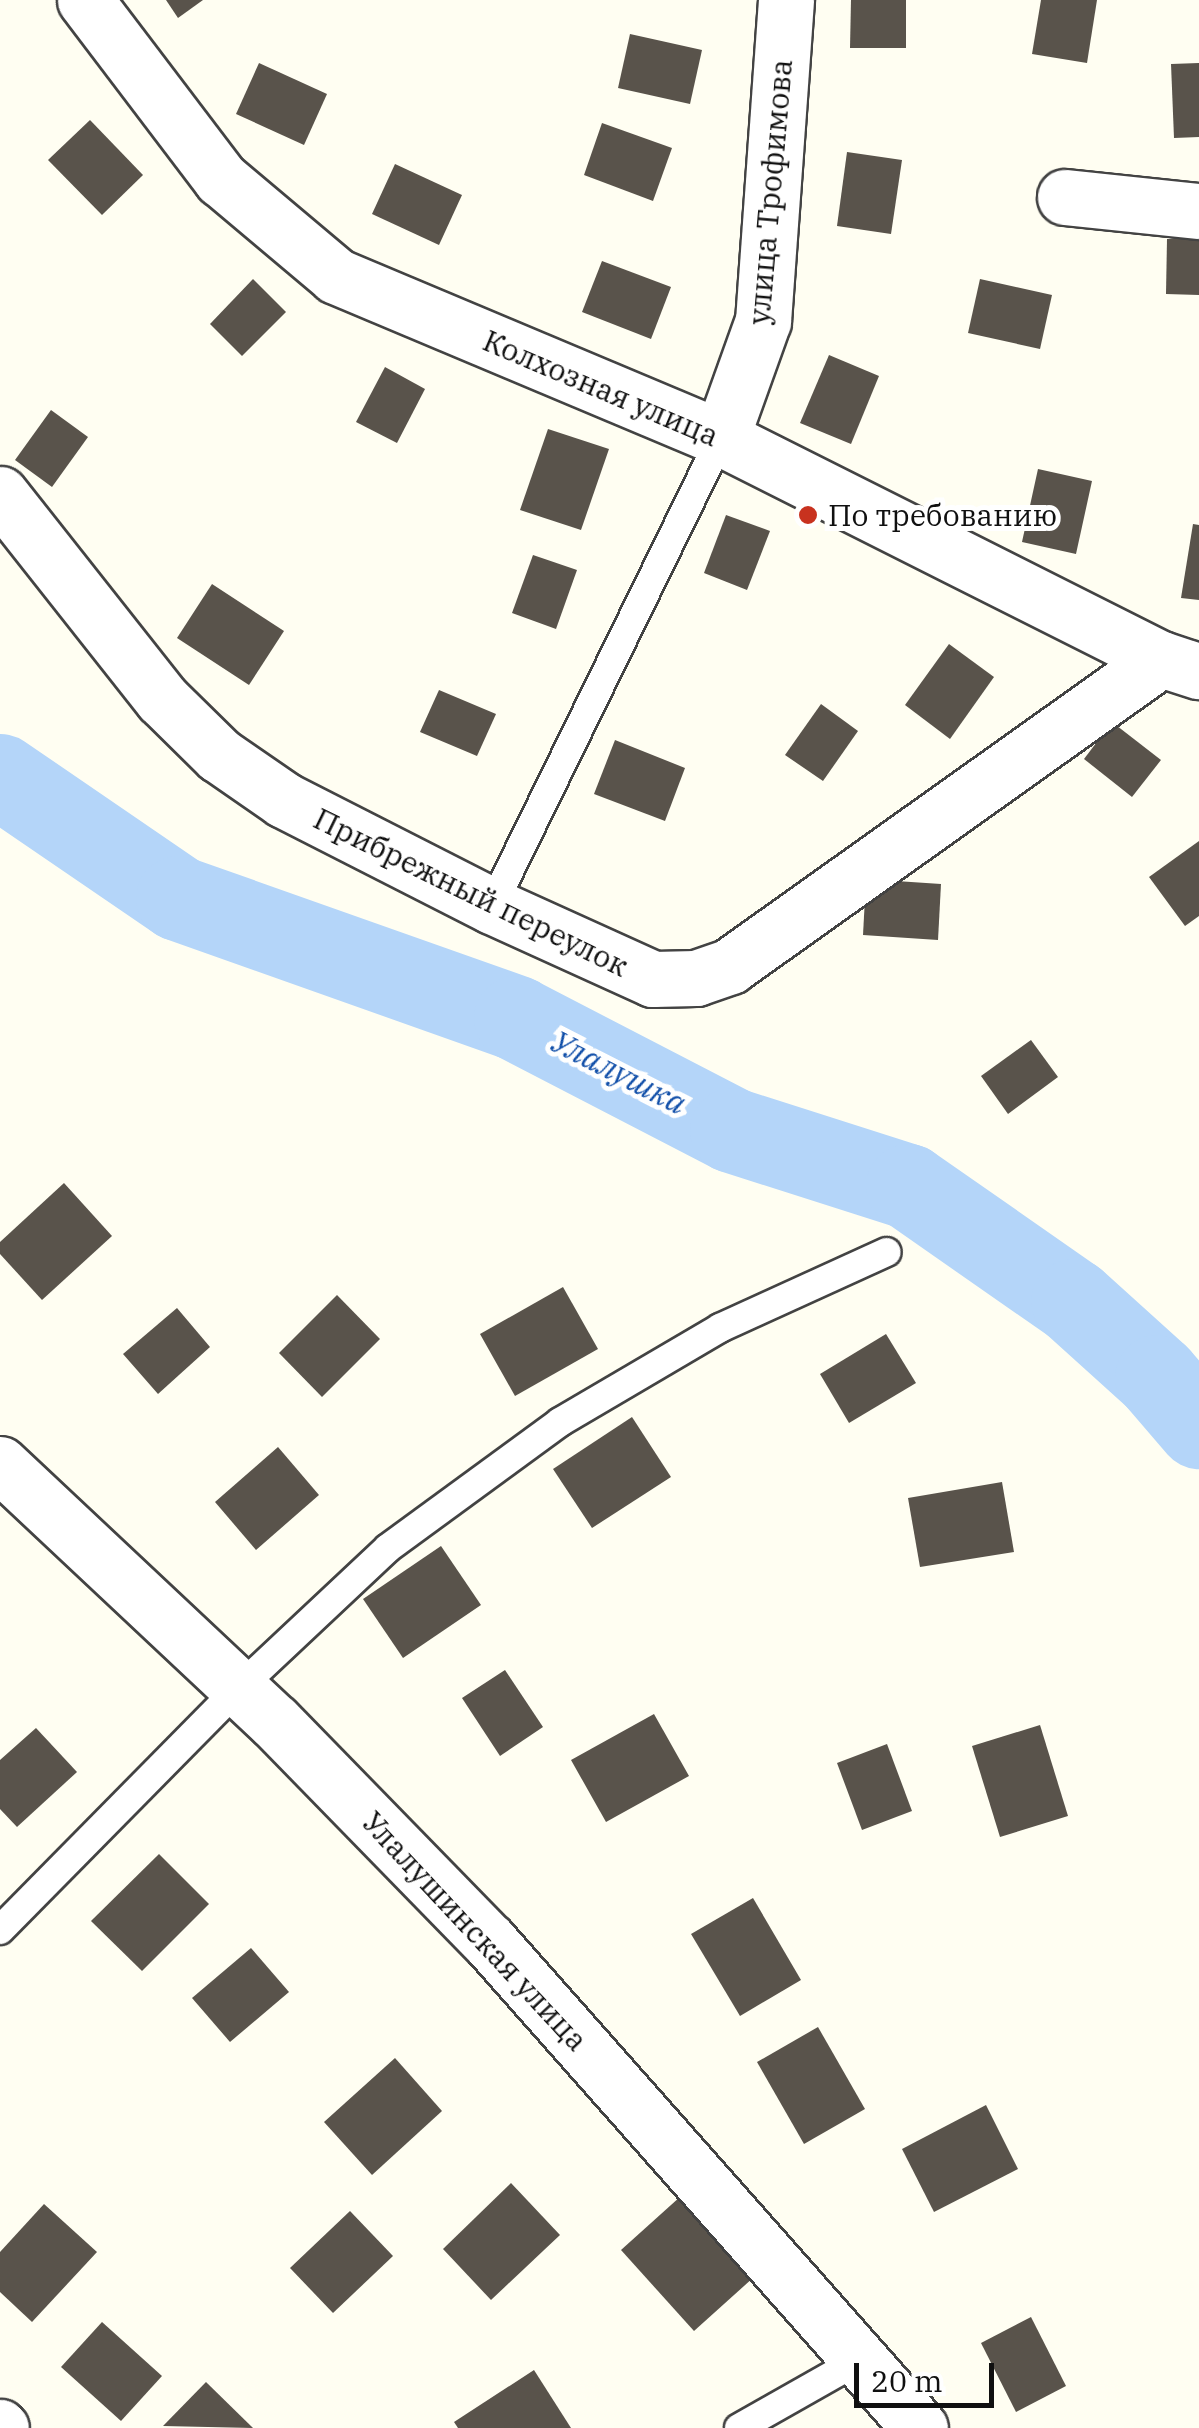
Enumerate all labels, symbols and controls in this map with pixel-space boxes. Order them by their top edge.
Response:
street label: улица Трофимова [740,58,800,326]
street label: Колхозная улица [478,322,724,454]
place label: По требованию [828,497,1057,533]
marker: По требованию [797,504,819,526]
street label: Прибрежный переулок [308,800,634,984]
water label: Улалушка [545,1022,693,1122]
street label: Улалушинская улица [355,1804,595,2058]
scale bar [859,2343,999,2405]
text: 20 m [871,2361,943,2400]

